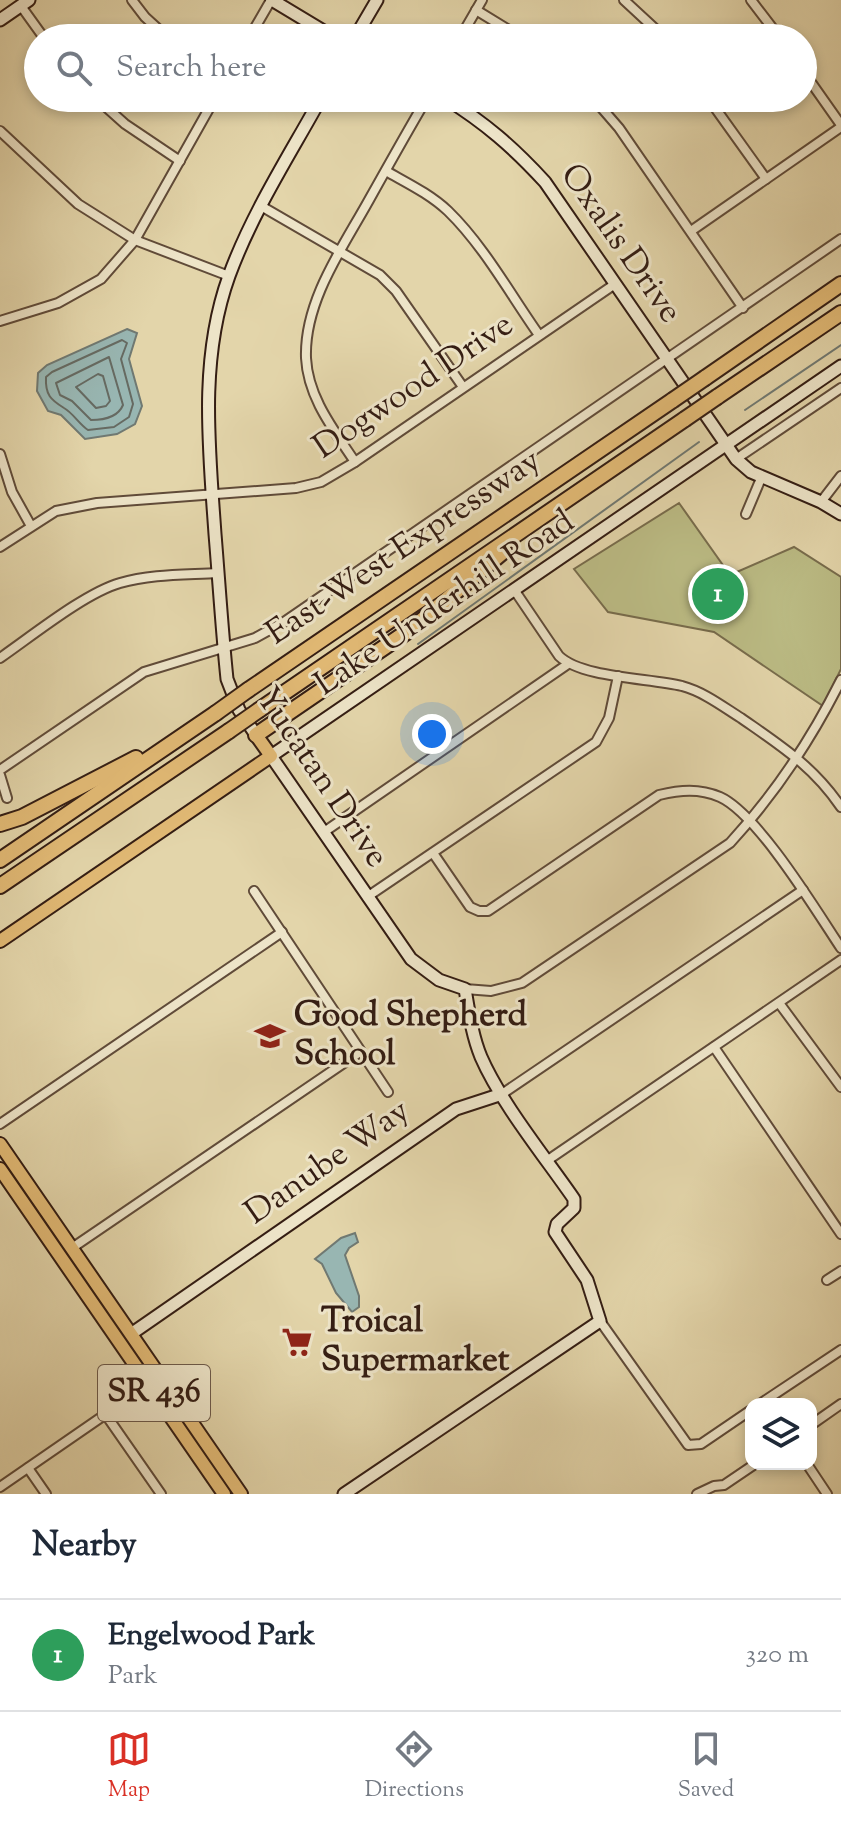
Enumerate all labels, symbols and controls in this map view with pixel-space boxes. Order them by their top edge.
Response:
search box [24,24,817,112]
icon: search [52,46,96,90]
text: Search here [116,47,266,90]
street label: Oxalis Drive [547,154,693,334]
street label: Dogwood Drive [304,302,524,472]
street label: East-West Expressway [257,438,551,658]
street label: Lake Underhill Road [305,499,585,709]
pin: 1 [692,564,744,624]
street label: Yucatan Drive [242,678,400,878]
your location [412,714,452,754]
place label: Good Shepherd School [294,992,528,1080]
school or university icon: Good Shepherd School [253,1019,287,1053]
street label: Danube Way [236,1088,420,1238]
place label: Troical Supermarket [321,1298,510,1386]
supermarket icon: Troical Supermarket [280,1325,314,1359]
road number: SR 436 [98,1365,210,1421]
map controls [745,1398,817,1470]
button: layers [745,1398,817,1470]
text: Nearby [32,1522,137,1571]
text: Engelwood Park [108,1615,315,1658]
text: 1 [54,1637,62,1674]
text: 320 m [746,1637,809,1674]
text: Park [108,1658,158,1695]
tab: Map [107,1727,151,1807]
tab: Directions [365,1727,464,1807]
tab: Saved [678,1727,734,1807]

